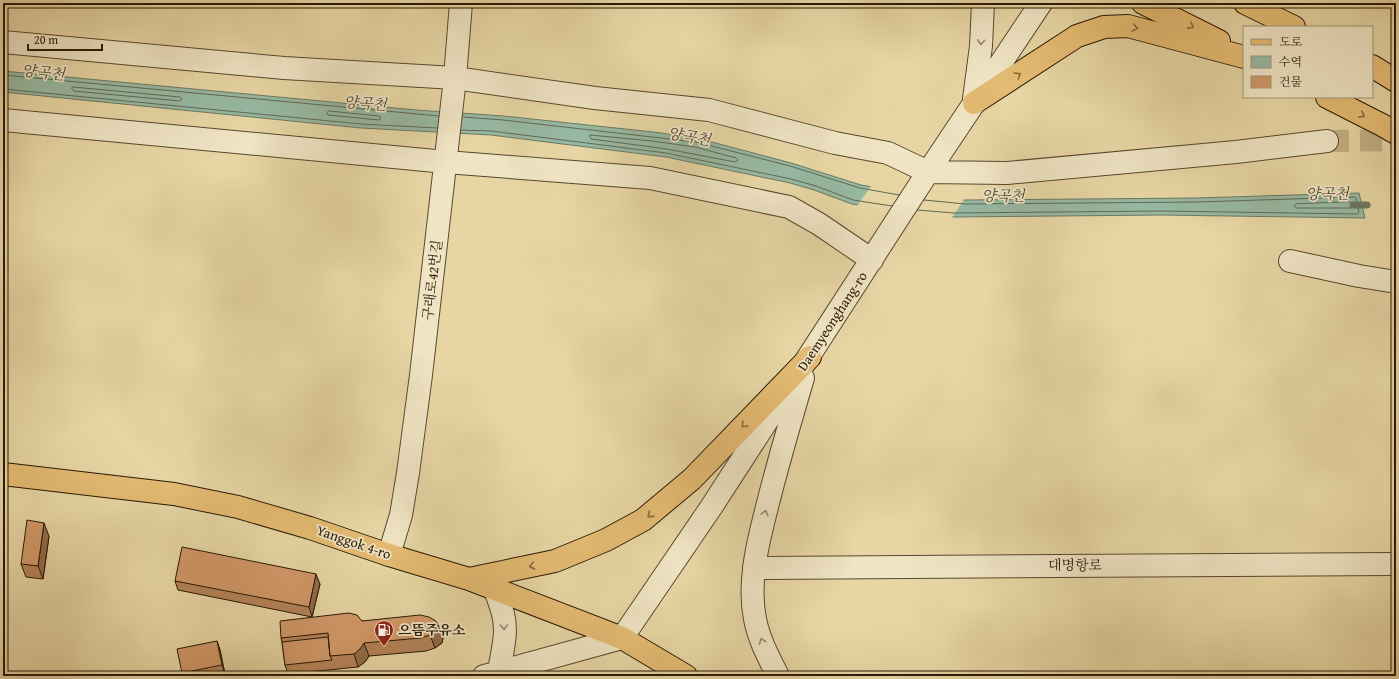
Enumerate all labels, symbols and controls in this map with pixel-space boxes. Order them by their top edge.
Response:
one-way arrow [1187,22,1194,29]
one-way arrow [1131,23,1138,32]
scale bar [28,26,102,52]
legend [1243,26,1373,98]
text: 20 m [34,31,58,48]
text: 도로 [1279,33,1303,50]
one-way arrow [976,39,985,45]
text: 수역 [1279,53,1302,70]
water label: 양곡천 [20,59,67,85]
one-way arrow [1014,72,1021,79]
text: 건물 [1279,73,1303,90]
water label: 양곡천 [343,91,389,115]
one-way arrow [1358,110,1365,117]
water label: 양곡천 [666,122,714,150]
water label: 양곡천 [1305,183,1350,204]
water label: 양곡천 [981,185,1026,206]
street label: 구래로42번길 [417,239,447,321]
street label: Daemyeonghang-ro [792,267,872,375]
one-way arrow [741,420,749,428]
one-way arrow [647,510,654,517]
one-way arrow [761,510,769,516]
street label: Yanggok 4-ro [314,520,394,564]
street label: 대명항로 [1048,555,1103,575]
one-way arrow [528,562,535,570]
fuel station icon: 으뜸주유소 [373,619,395,647]
place label: 으뜸주유소 [398,620,466,640]
one-way arrow [500,624,509,630]
one-way arrow [758,637,766,644]

